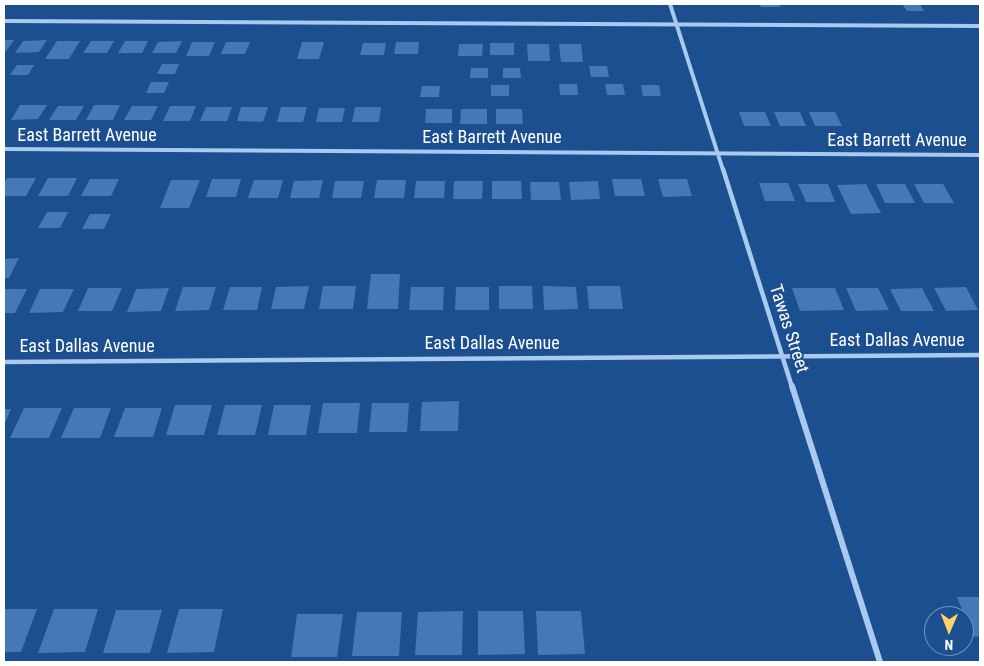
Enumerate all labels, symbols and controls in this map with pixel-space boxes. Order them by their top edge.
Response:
street label: East Barrett Avenue [17,125,157,147]
street label: East Barrett Avenue [422,127,562,149]
street label: East Barrett Avenue [827,130,967,152]
street label: Tawas Street [764,282,812,376]
street label: East Dallas Avenue [829,330,965,352]
street label: East Dallas Avenue [424,333,560,355]
street label: East Dallas Avenue [19,336,155,358]
north arrow [924,606,974,656]
text: N [944,637,953,653]

